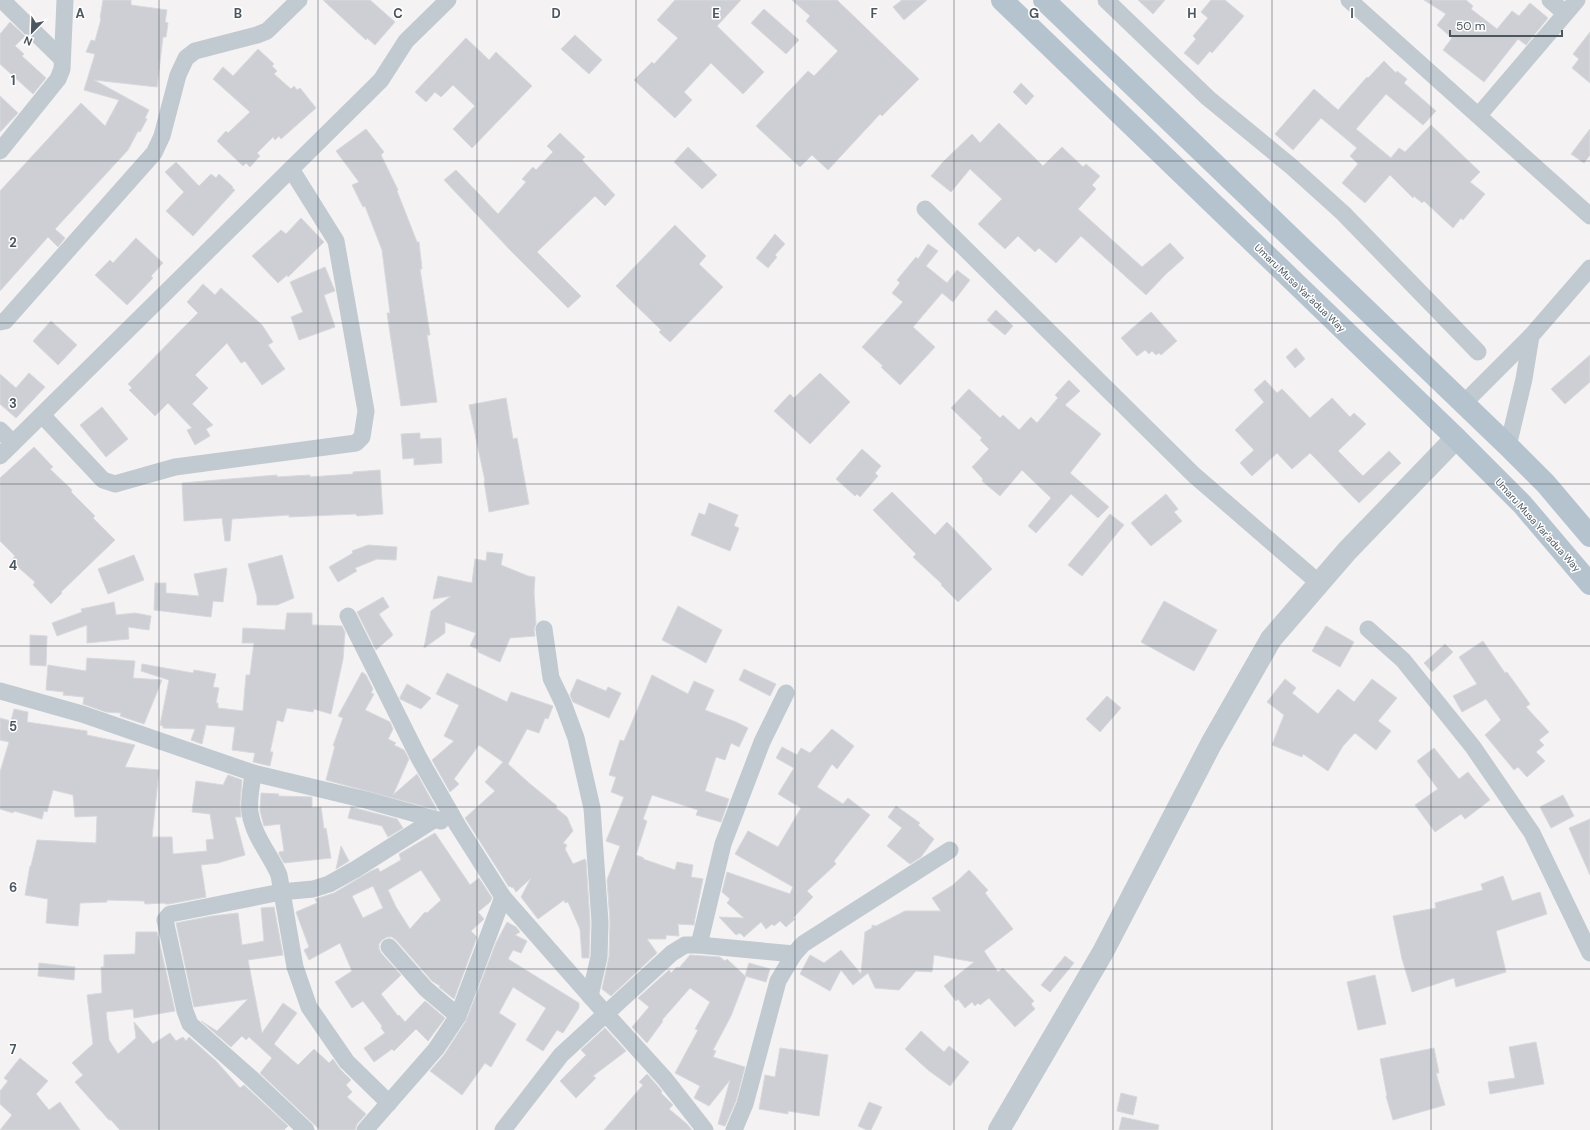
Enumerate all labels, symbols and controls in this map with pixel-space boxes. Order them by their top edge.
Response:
text: A [75,5,85,22]
text: B [234,5,242,22]
text: C [393,5,403,22]
text: D [551,5,561,22]
text: E [712,5,720,22]
text: F [870,5,878,22]
text: G [1029,5,1039,22]
text: H [1187,5,1197,22]
text: I [1350,5,1354,22]
north arrow [12,12,52,52]
scale bar [1450,12,1562,38]
text: 50 m [1456,18,1485,34]
text: N [22,33,35,49]
text: 1 [11,72,15,89]
text: 2 [9,234,17,251]
street label: Umaru Musa Yar'adua Way [1252,241,1349,335]
text: 3 [9,395,17,412]
street label: Umaru Musa Yar'adua Way [1492,475,1584,575]
text: 4 [9,557,17,574]
text: 5 [9,718,17,735]
text: 6 [9,879,17,896]
text: 7 [10,1041,17,1058]

